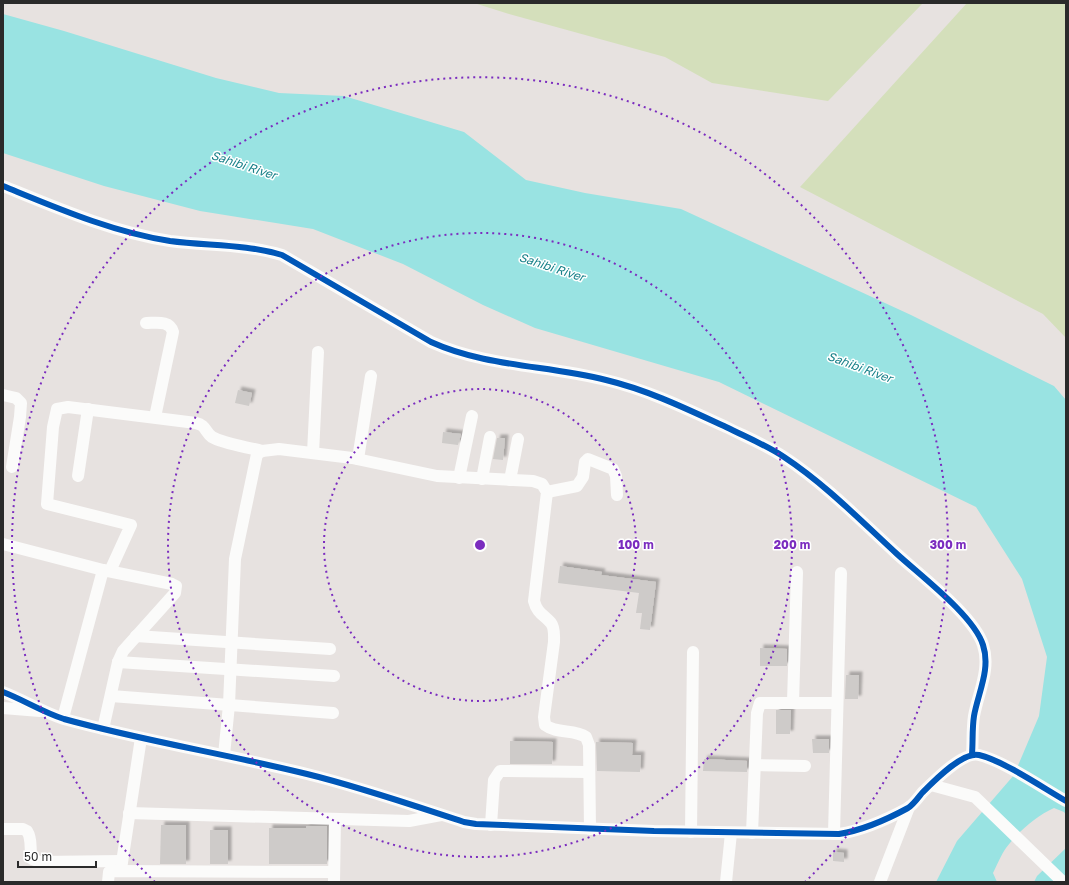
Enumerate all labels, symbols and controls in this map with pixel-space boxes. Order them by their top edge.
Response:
water label: Sahibi River [209,147,281,183]
water label: Sahibi River [517,249,589,285]
water label: Sahibi River [825,348,897,386]
text: 100 m [618,537,654,552]
text: 200 m [774,537,810,552]
text: 300 m [930,537,966,552]
centre of rings [473,538,487,552]
scale bar [18,843,96,869]
text: 50 m [24,849,52,864]

